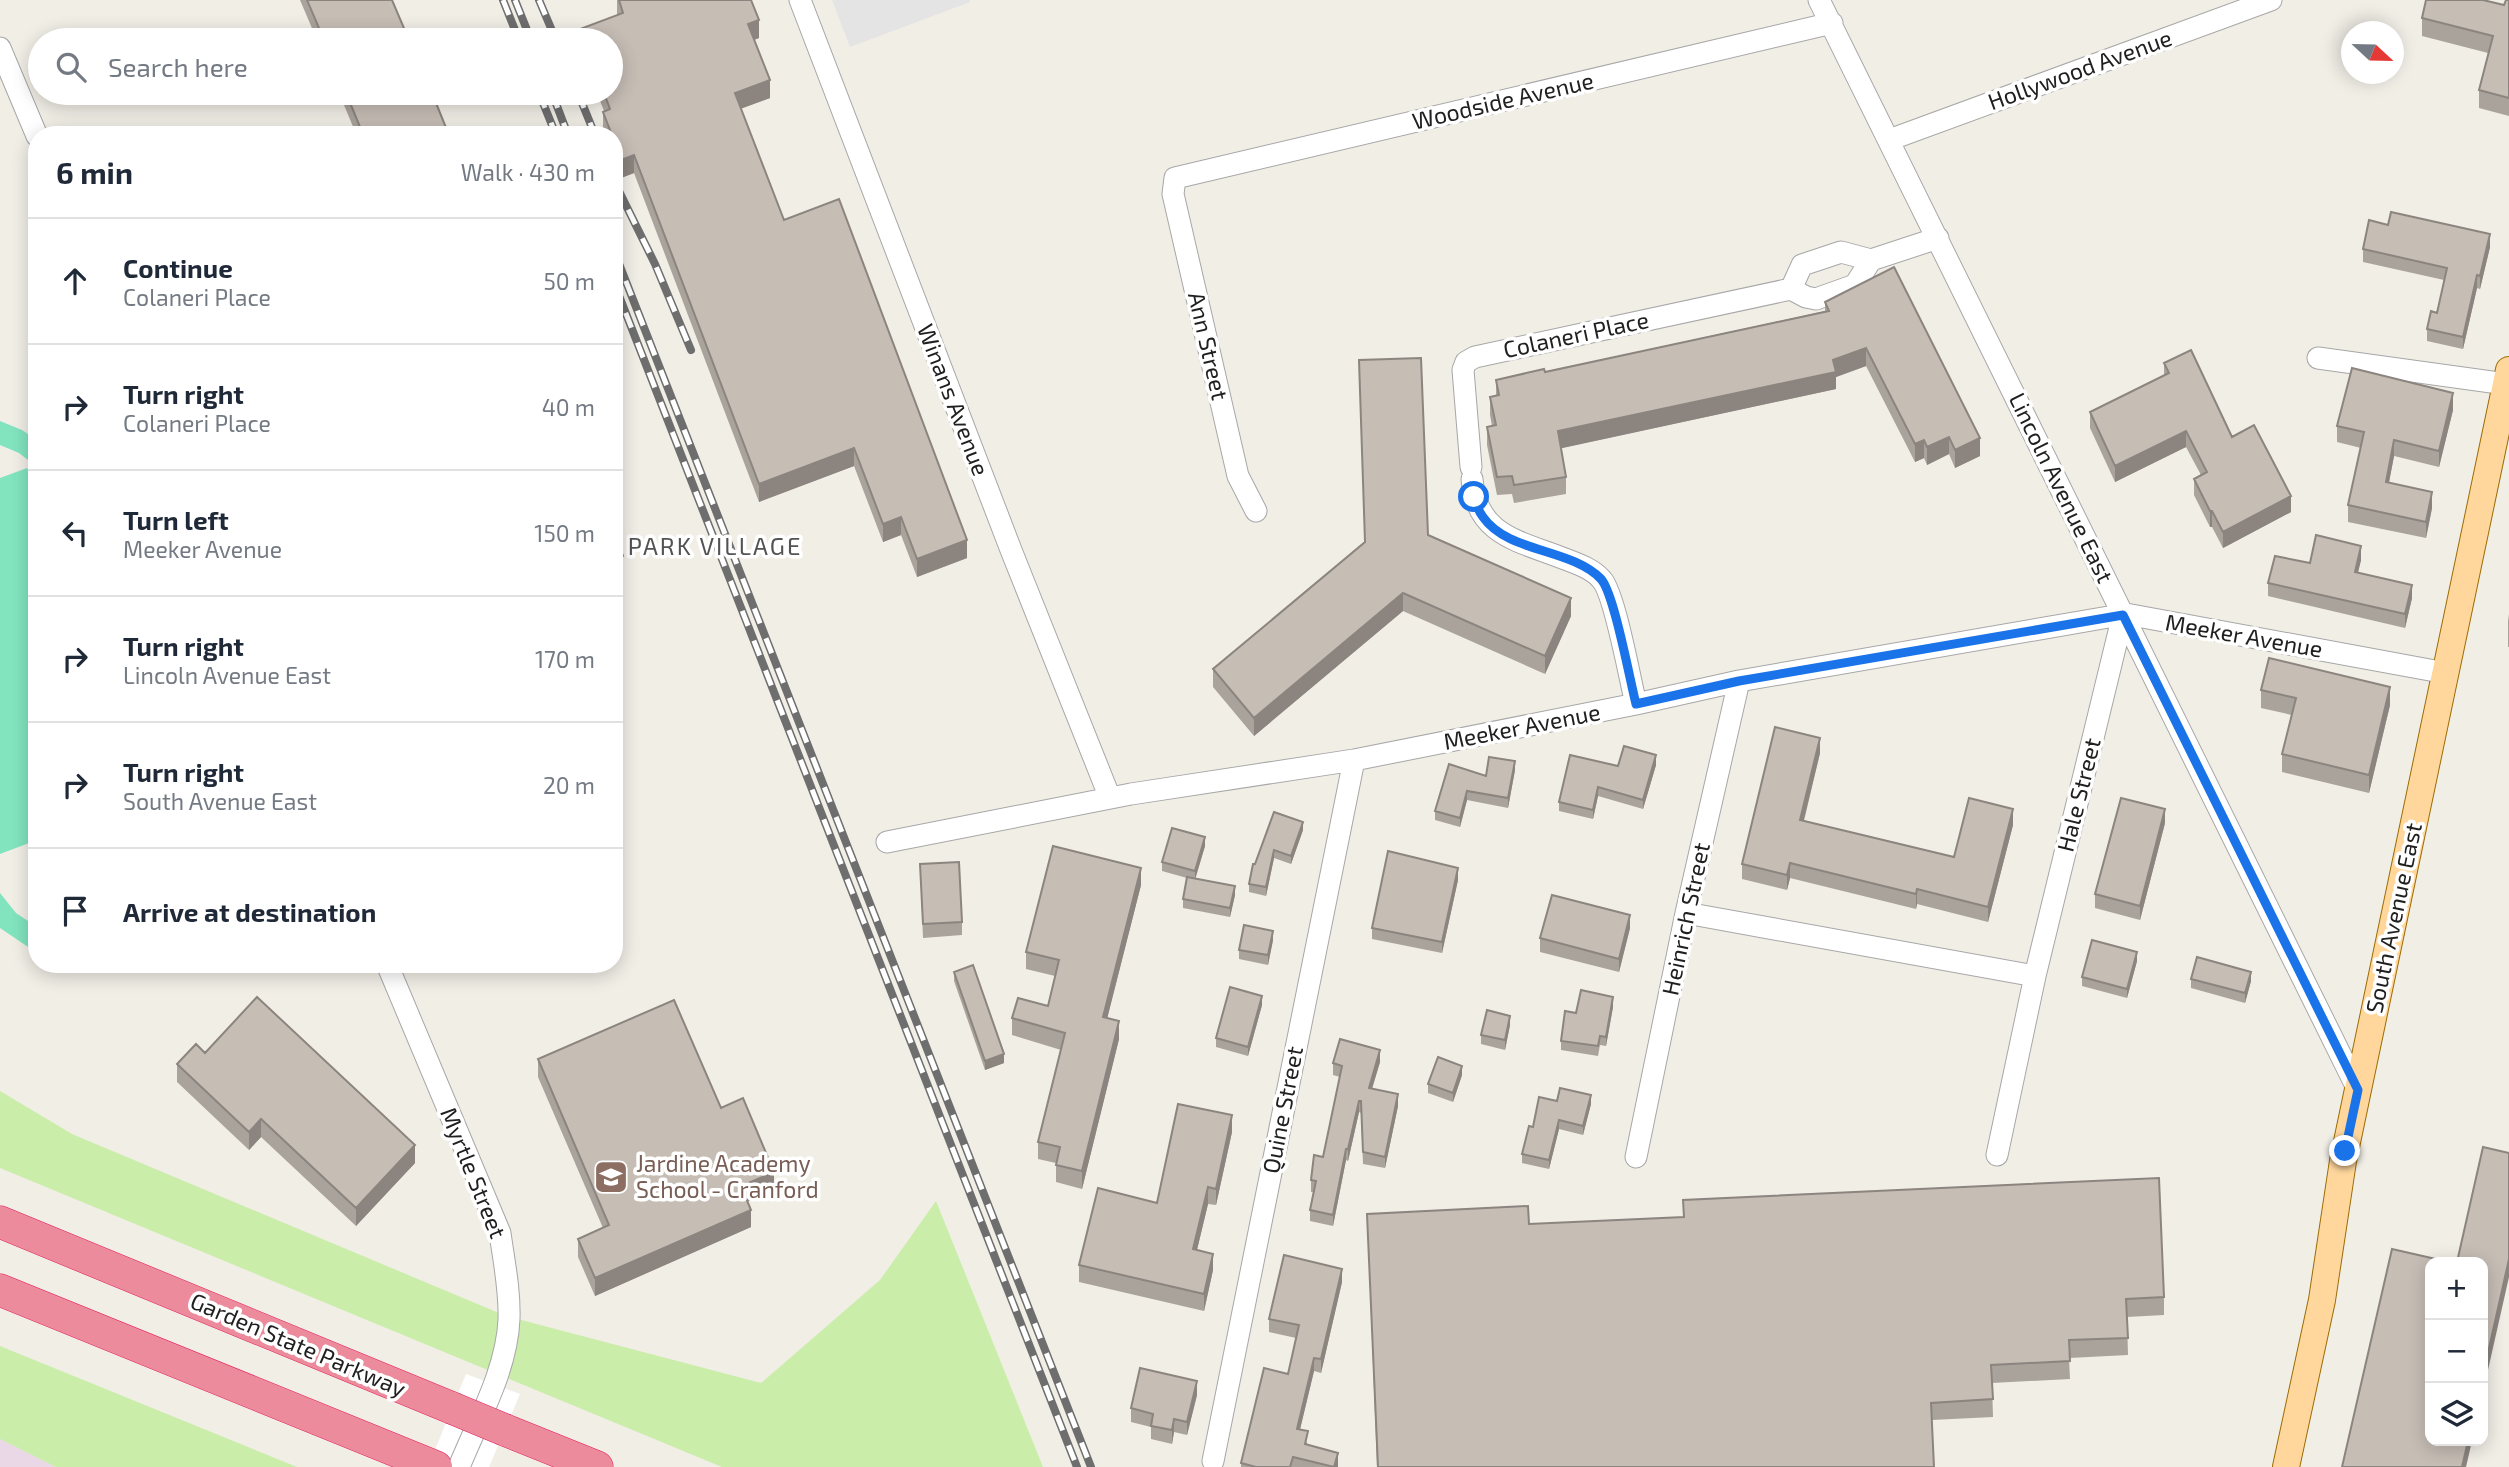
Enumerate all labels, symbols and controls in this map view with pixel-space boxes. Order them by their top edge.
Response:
north arrow [2341,21,2404,84]
street label: Hollywood Avenue [1984,23,2175,115]
search box [28,28,623,105]
icon: search [52,48,90,86]
text: Search here [108,51,248,82]
street label: Woodside Avenue [1409,66,1596,135]
text: 6 min [56,154,133,190]
text: Walk · 430 m [461,158,595,186]
text: Continue [123,252,233,283]
icon: ahead [56,262,94,300]
text: 50 m [544,267,595,295]
text: Colaneri Place [123,283,271,311]
street label: Ann Street [1183,289,1235,403]
street label: Colaneri Place [1501,305,1651,363]
street label: Winans Avenue [912,320,996,479]
text: Turn right [123,378,244,409]
icon: right [56,388,94,426]
street label: Lincoln Avenue East [2004,388,2120,587]
text: 40 m [542,393,595,421]
text: Colaneri Place [123,409,271,437]
route start [1458,481,1489,512]
text: Turn left [123,504,229,535]
icon: left [56,514,94,552]
text: 150 m [534,519,595,547]
district label: PARK VILLAGE [628,531,802,560]
text: Meeker Avenue [123,535,282,563]
street label: Meeker Avenue [2163,607,2325,663]
text: Turn right [123,630,244,661]
icon: right [56,640,94,678]
text: 170 m [535,645,595,673]
text: Lincoln Avenue East [123,661,331,689]
street label: Meeker Avenue [1441,697,1603,755]
street label: Hale Street [2050,735,2106,855]
text: Turn right [123,756,244,787]
icon: right [56,766,94,804]
text: 20 m [543,771,595,799]
text: South Avenue East [123,787,317,815]
street label: South Avenue East [2359,820,2427,1016]
street label: Heinrich Street [1655,840,1715,998]
icon: arrive [56,892,94,930]
text: Arrive at destination [123,896,376,927]
street label: Quine Street [1256,1044,1308,1176]
street label: Myrtle Street [435,1103,513,1242]
route end [2329,1135,2360,1166]
place label: Jardine Academy School - Cranford [636,1149,819,1203]
school or university icon: Jardine Academy School - Cranford [592,1158,630,1196]
map controls [2425,1257,2488,1446]
button: + [2425,1257,2488,1320]
street label: Garden State Parkway [187,1286,410,1402]
button: − [2425,1320,2488,1383]
button: layers [2425,1383,2488,1446]

